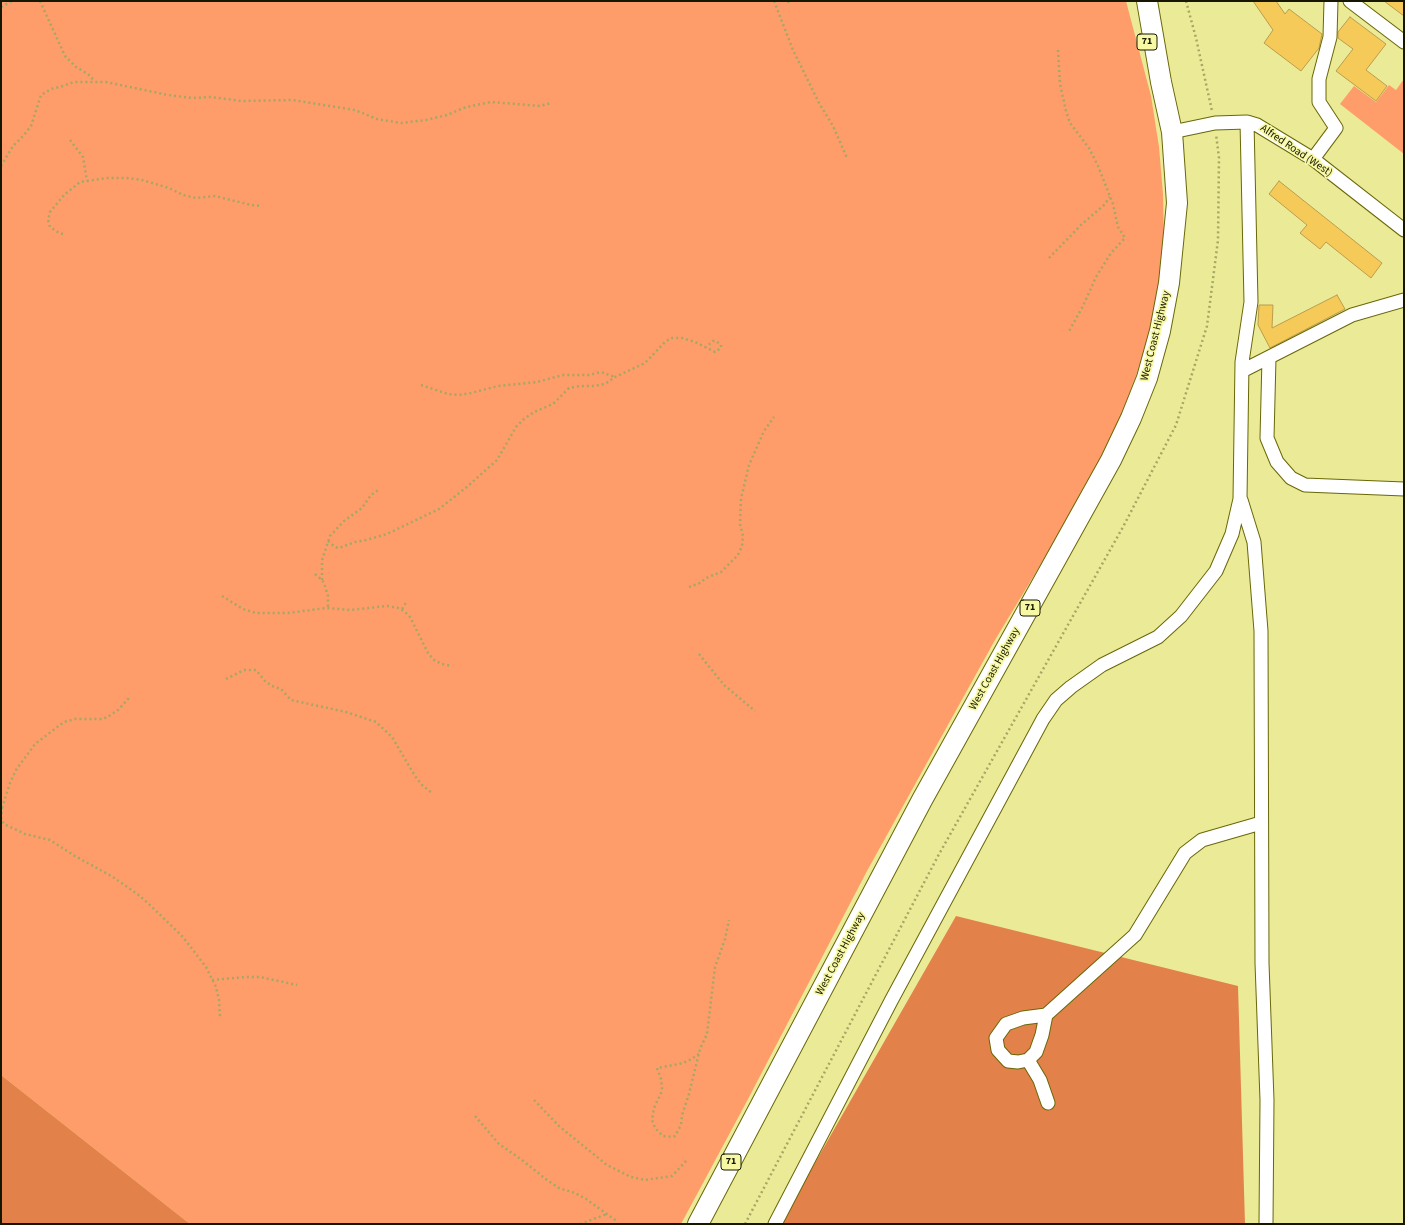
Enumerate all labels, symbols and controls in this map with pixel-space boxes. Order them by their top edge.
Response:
road number: 71 [1137,34,1157,50]
street label: Alfred Road (West) [1257,122,1335,180]
street label: West Coast Highway [1138,290,1174,382]
road number: 71 [1020,600,1040,616]
street label: West Coast Highway [967,625,1023,713]
street label: West Coast Highway [814,910,868,998]
road number: 71 [721,1154,741,1170]

